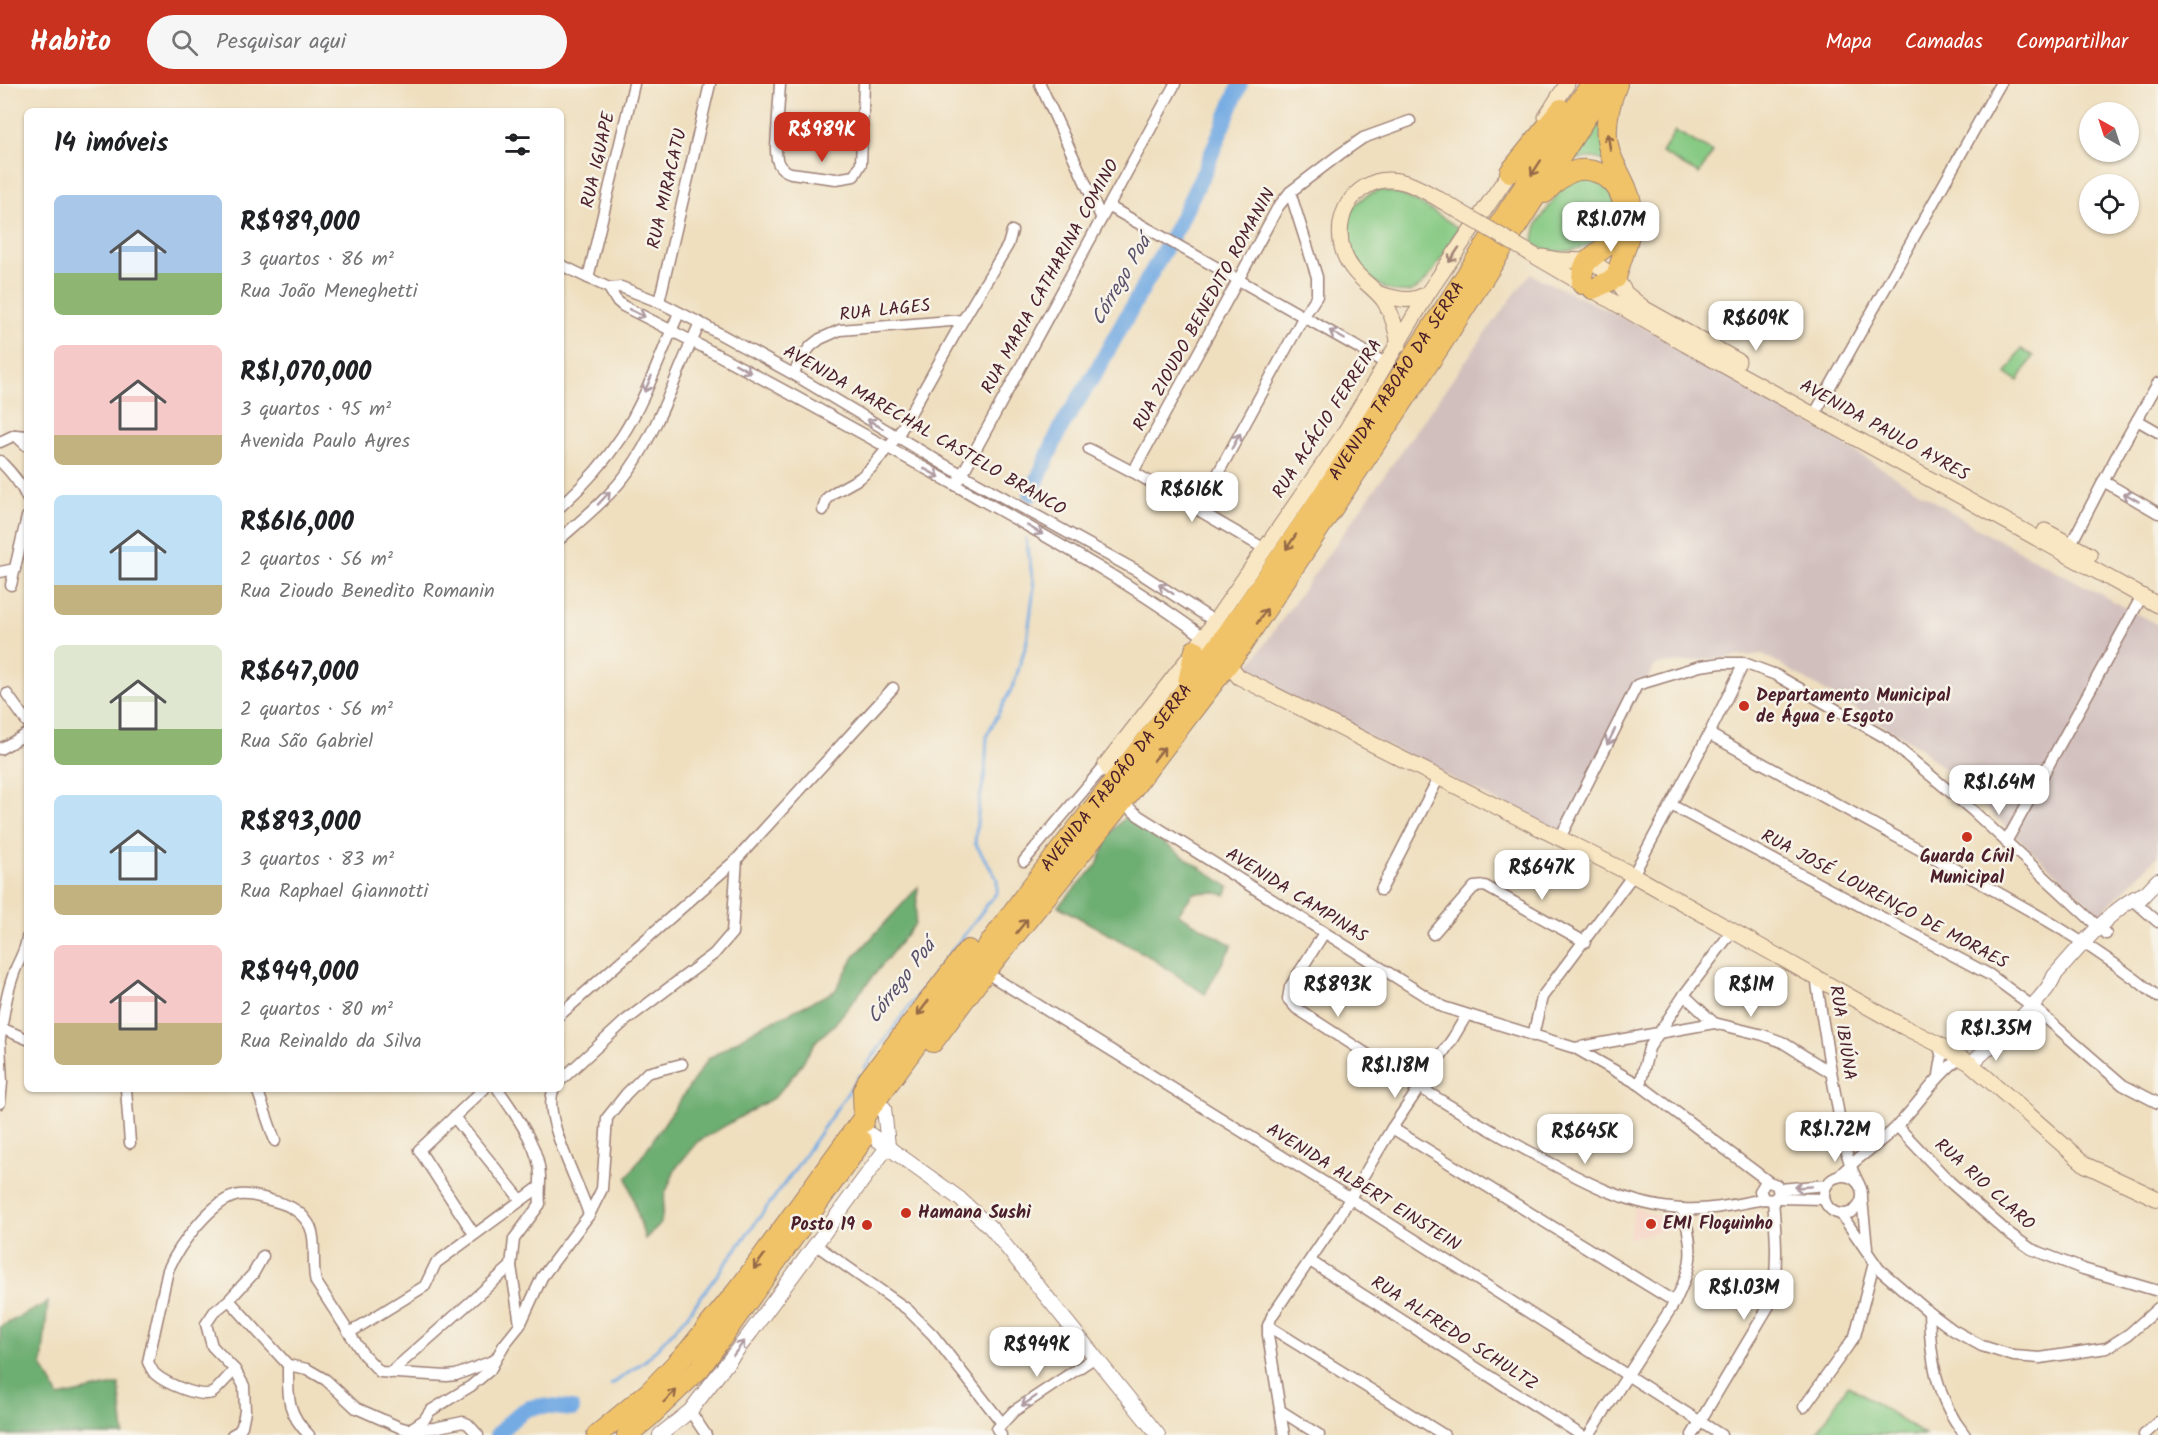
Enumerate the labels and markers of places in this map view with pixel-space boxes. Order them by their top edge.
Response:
pin: R$989K [773,112,871,163]
pin: R$1.07M [1556,202,1666,253]
pin: R$609K [1707,301,1805,352]
pin: R$616K [1143,472,1241,523]
place label: Departamento Municipal de Água e Esgoto [1756,682,1951,732]
marker: Departamento Municipal de Água e Esgoto [1737,699,1751,713]
pin: R$1.64M [1944,765,2054,816]
marker: Guarda Cívil Municipal [1960,830,1974,844]
place label: Guarda Cívil Municipal [1920,843,2014,893]
pin: R$647K [1493,850,1591,901]
pin: R$893K [1289,967,1387,1018]
pin: R$1M [1715,967,1787,1018]
pin: R$1.35M [1941,1011,2051,1062]
pin: R$1.18M [1340,1048,1450,1099]
pin: R$1.72M [1780,1112,1890,1163]
pin: R$645K [1536,1114,1634,1165]
place label: Hamana Sushi [918,1199,1031,1228]
marker: Hamana Sushi [899,1206,913,1220]
place label: EMI Floquinho [1663,1210,1773,1239]
place label: Posto 19 [791,1211,855,1240]
marker: EMI Floquinho [1644,1217,1658,1231]
marker: Posto 19 [860,1218,874,1232]
pin: R$1.03M [1689,1270,1799,1321]
pin: R$949K [988,1327,1086,1378]

